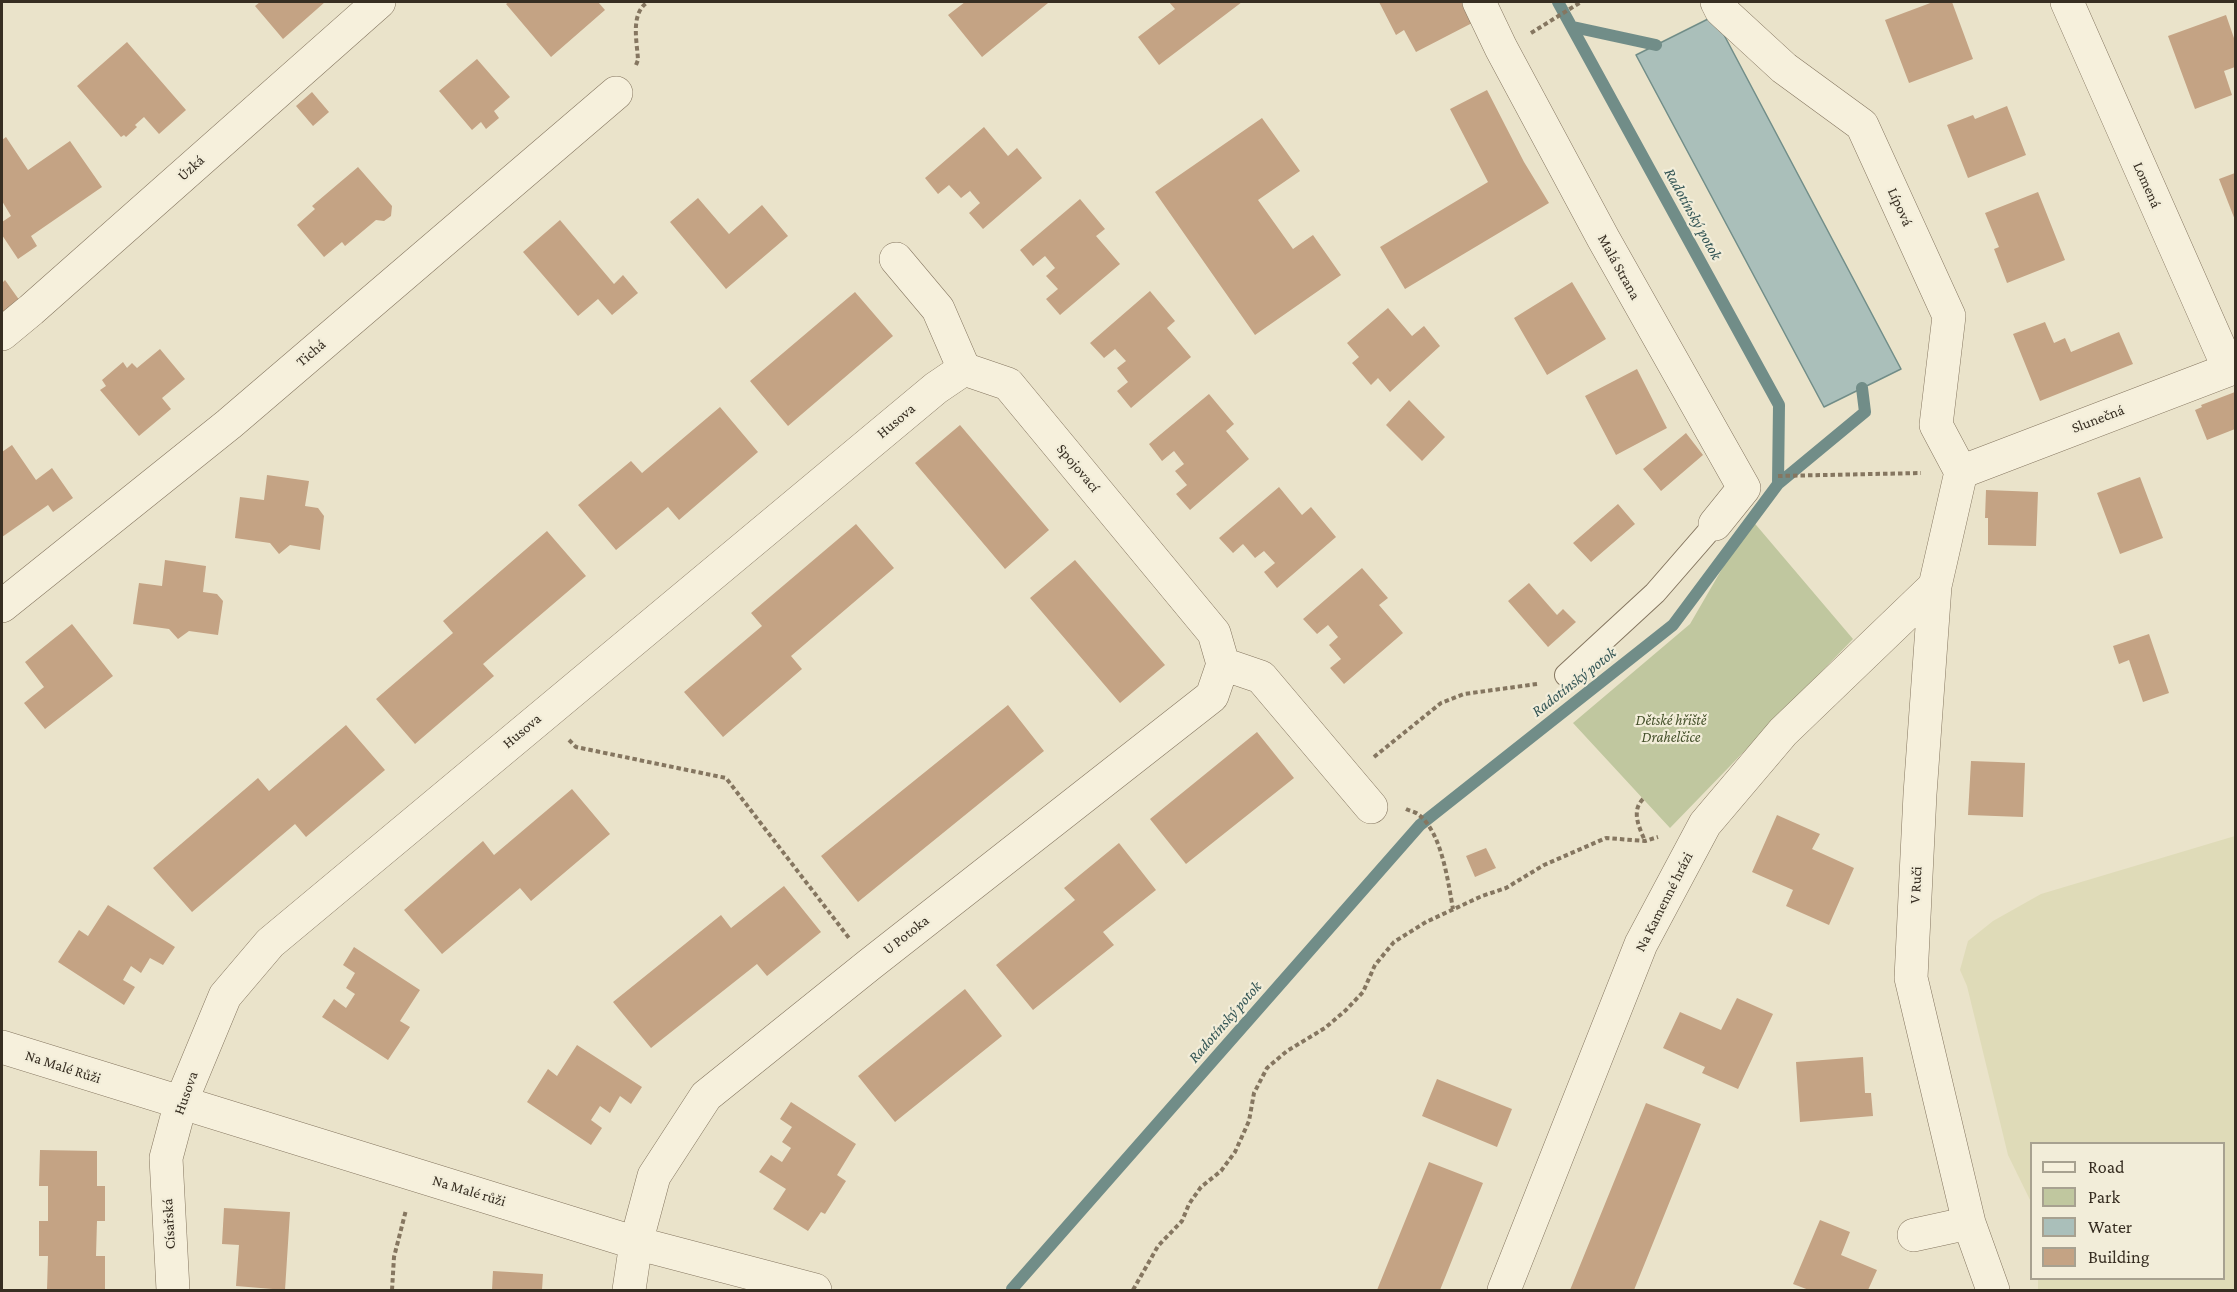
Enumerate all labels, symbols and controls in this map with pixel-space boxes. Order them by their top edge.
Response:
street label: Úzká [174,151,208,185]
street label: Lomená [2129,159,2165,211]
water label: Radotínský potok [1660,165,1726,263]
street label: Lípová [1884,185,1916,229]
street label: Malá Strana [1594,231,1644,303]
street label: Tichá [292,335,330,371]
street label: Husova [873,400,919,442]
street label: Slunečná [2069,401,2127,437]
street label: Spojovací [1053,440,1103,496]
water label: Radotínský potok [1528,643,1620,721]
street label: Husova [499,710,545,752]
park label: Dětské hřiště Drahelčice [1636,711,1706,746]
street label: Na Kamenné hrázi [1631,849,1697,955]
street label: V Ruči [1906,866,1926,904]
street label: U Potoka [879,911,933,959]
water label: Radotínský potok [1184,977,1266,1067]
street label: Na Malé Růži [23,1046,103,1088]
street label: Husova [170,1069,202,1117]
legend [2030,1142,2225,1280]
text: Road [2088,1157,2125,1177]
street label: Na Malé růži [430,1171,508,1211]
text: Park [2088,1187,2120,1207]
street label: Císařská [159,1198,179,1250]
text: Water [2088,1217,2132,1237]
text: Building [2088,1247,2149,1267]

